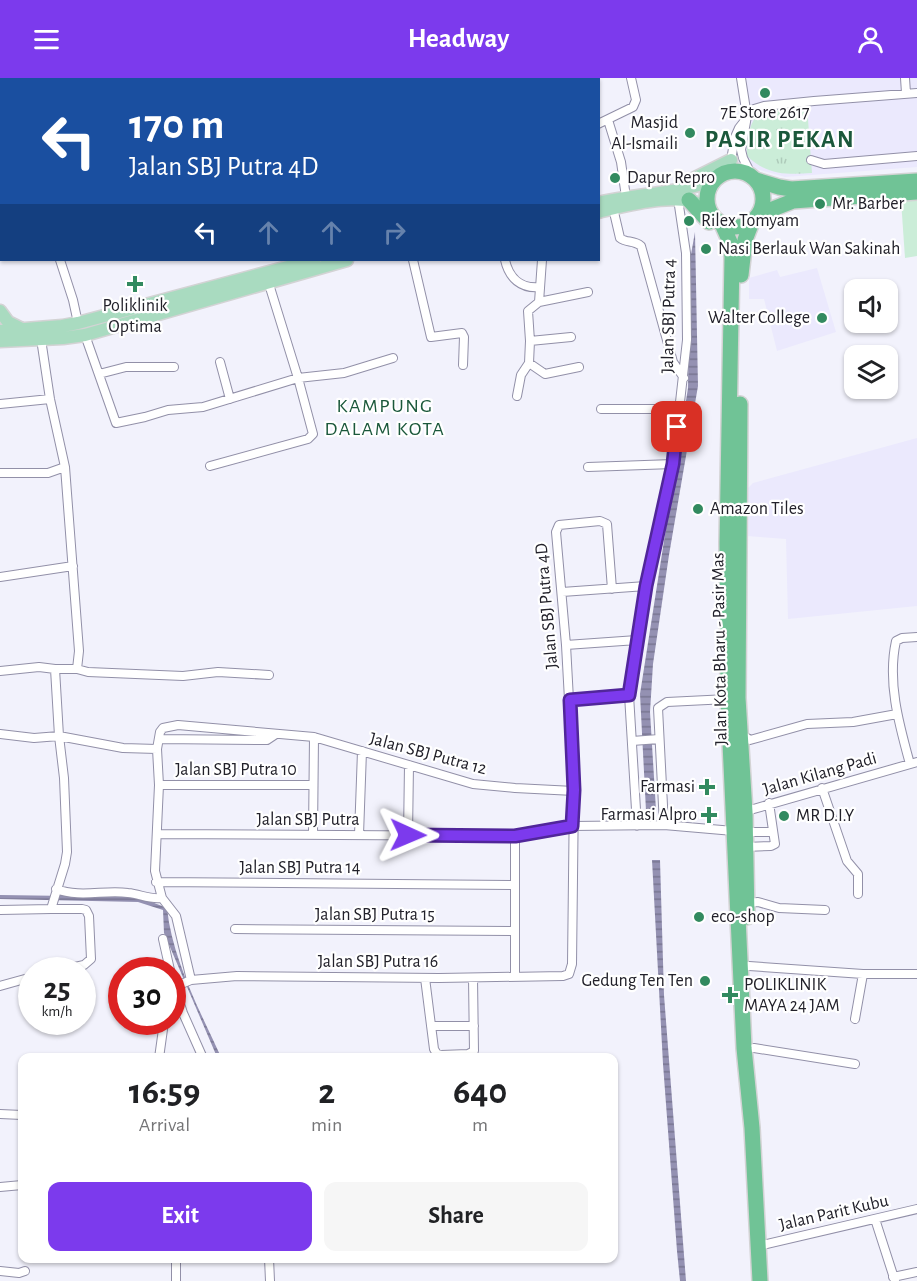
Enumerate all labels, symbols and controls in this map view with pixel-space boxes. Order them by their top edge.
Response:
icon: menu [30,23,63,56]
icon: person [854,23,887,56]
text: Headway [408,25,509,52]
marker: 7E Store 2617 [758,86,772,100]
icon: left [30,102,108,180]
text: 170 m [129,104,224,146]
place label: 7E Store 2617 [720,104,810,122]
place label: Masjid Al-Ismaili [611,114,678,153]
marker: Masjid Al-Ismaili [683,126,697,140]
district label: PASIR PEKAN [705,128,855,152]
text: Jalan SBJ Putra 4D [129,153,319,180]
place label: Dapur Repro [627,169,715,187]
marker: Dapur Repro [608,171,622,185]
place label: Mr. Barber [832,195,905,213]
marker: Mr. Barber [813,197,827,211]
place label: Rilex Tomyam [701,212,799,230]
marker: Rilex Tomyam [682,214,696,228]
icon: left [189,216,222,249]
icon: ahead [252,216,285,249]
icon: ahead [315,216,348,249]
icon: right [378,216,411,249]
place label: Nasi Berlauk Wan Sakinah [718,240,900,258]
marker: Nasi Berlauk Wan Sakinah [699,242,713,256]
street label: Jalan SBJ Putra 4 [659,258,679,373]
marker: Poliklinik Optima [126,275,144,293]
map controls [844,279,898,399]
button: sound [844,279,898,333]
place label: Poliklinik Optima [102,297,168,336]
place label: Walter College [708,309,810,327]
marker: Walter College [815,311,829,325]
button: layers [844,345,898,399]
district label: KAMPUNG DALAM KOTA [325,396,445,439]
pin [651,401,702,452]
icon: arrive [660,410,693,443]
place label: Amazon Tiles [710,500,804,518]
marker: Amazon Tiles [691,502,705,516]
street label: Jalan SBJ Putra 4D [533,542,561,670]
street label: Jalan Kota Bharu - Pasir Mas [709,552,731,746]
street label: Jalan SBJ Putra 12 [368,730,488,778]
street label: Jalan Kilang Padi [761,749,879,799]
street label: Jalan SBJ Putra 10 [175,761,297,779]
place label: Farmasi [640,778,695,796]
marker: Farmasi [700,780,714,794]
position arrow [376,803,440,867]
place label: Farmasi Alpro [601,806,697,824]
place label: MR D.I.Y [796,807,855,825]
marker: Farmasi Alpro [702,808,716,822]
marker: MR D.I.Y [777,809,791,823]
street label: Jalan SBJ Putra [256,811,360,829]
street label: Jalan SBJ Putra 14 [240,859,361,877]
street label: Jalan SBJ Putra 15 [315,906,435,924]
place label: eco-shop [711,908,775,926]
marker: eco-shop [692,910,706,924]
street label: Jalan SBJ Putra 16 [318,953,438,971]
speed limit sign: 30 [108,957,186,1035]
place label: Gedung Ten Ten [582,972,693,990]
text: 25 [43,974,71,1004]
marker: Gedung Ten Ten [698,974,712,988]
place label: POLIKLINIK MAYA 24 JAM [744,976,840,1015]
marker: POLIKLINIK MAYA 24 JAM [721,986,739,1004]
text: km/h [42,1004,72,1019]
text: 16:59 [129,1074,200,1110]
text: 2 [318,1074,335,1110]
text: 640 [453,1074,507,1110]
text: Arrival [139,1115,190,1135]
text: min [311,1115,342,1135]
text: m [472,1115,488,1135]
button: Exit [48,1182,312,1251]
button: Share [324,1182,588,1251]
street label: Jalan Parit Kubu [778,1192,890,1234]

